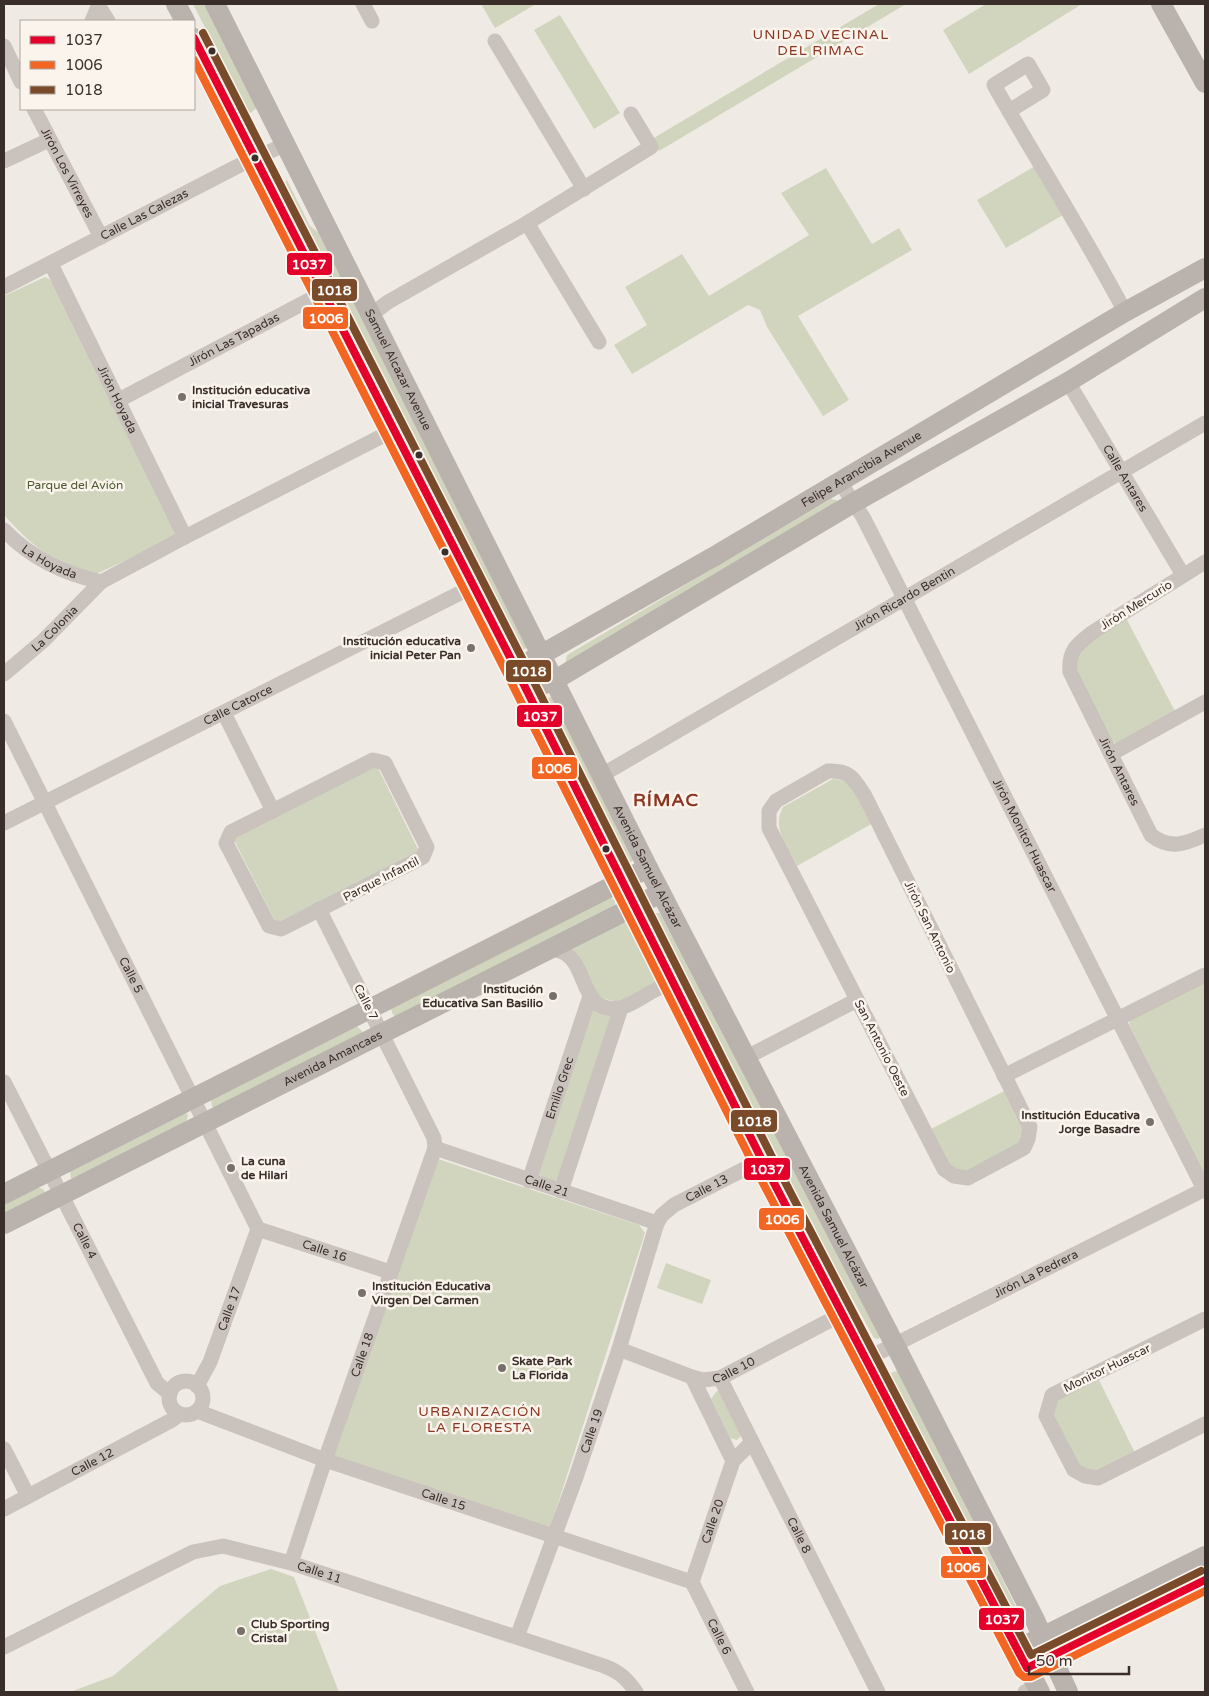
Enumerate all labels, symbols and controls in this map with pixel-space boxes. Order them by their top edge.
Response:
legend [20,20,195,110]
district label: UNIDAD VECINAL DEL RIMAC [753,26,889,59]
text: 1037 [65,31,103,49]
unlabelled marker [207,46,217,56]
text: 1006 [65,56,103,74]
text: 1018 [65,81,103,99]
street label: Jirón Los Virreyes [38,125,97,220]
unlabelled marker [250,153,260,163]
street label: Calle Las Calezas [98,186,191,243]
line badge: 1037 [286,252,333,276]
text: 1037 [291,256,327,273]
line badge: 1018 [311,278,358,302]
text: 1018 [316,282,352,299]
line badge: 1006 [302,306,349,330]
street label: Samuel Alcazar Avenue [362,307,435,433]
street label: Jirón Las Tapadas [186,310,282,369]
text: 1006 [308,310,344,327]
street label: Jirón Hoyada [95,363,140,436]
place label: Institución educativa inicial Travesuras [192,383,310,411]
marker: Institución educativa inicial Travesuras [176,391,188,403]
street label: Felipe Arancibia Avenue [799,428,924,510]
street label: Calle Antares [1100,442,1151,514]
unlabelled marker [414,450,424,460]
park label: Parque del Avión [27,478,123,492]
street label: La Hoyada [19,542,79,582]
unlabelled marker [440,547,450,557]
street label: Jirón Ricardo Bentin [851,564,957,634]
street label: Jirón Mercurio [1098,577,1174,633]
street label: La Colonia [29,603,81,655]
place label: Institución educativa inicial Peter Pan [343,634,461,662]
marker: Institución educativa inicial Peter Pan [465,642,477,654]
line badge: 1018 [505,659,552,683]
text: 1018 [511,663,547,680]
street label: Calle Catorce [201,682,275,728]
line badge: 1037 [516,704,563,728]
text: 1037 [522,708,558,725]
street label: Jirón Antares [1096,734,1142,808]
line badge: 1006 [531,756,578,780]
text: 1006 [536,760,572,777]
street label: Jirón Monitor Huascar [990,776,1059,895]
district label: RÍMAC [633,789,699,811]
street label: Avenida Samuel Alcázar [610,802,685,931]
unlabelled marker [601,844,611,854]
street label: Parque Infantil [341,854,421,904]
street label: Jirón San Antonio [902,879,958,975]
street label: Calle 5 [116,955,146,995]
street label: Calle 7 [351,982,381,1022]
place label: Institución Educativa San Basilio [422,982,543,1010]
marker: Institución Educativa San Basilio [547,990,559,1002]
street label: San Antonio Oeste [852,997,912,1099]
street label: Avenida Amancaes [281,1028,385,1089]
street label: Emilio Grec [543,1055,576,1121]
place label: Institución Educativa Jorge Basadre [1021,1108,1140,1137]
line badge: 1018 [730,1109,778,1133]
text: 1018 [736,1113,772,1130]
marker: Institución Educativa Jorge Basadre [1144,1116,1156,1128]
place label: La cuna de Hilari [241,1154,288,1182]
line badge: 1037 [743,1157,791,1181]
text: 1037 [749,1161,785,1178]
marker: La cuna de Hilari [225,1162,237,1174]
street label: Avenida Samuel Alcázar [796,1162,871,1291]
street label: Calle 21 [523,1172,571,1200]
street label: Calle 13 [683,1172,730,1205]
line badge: 1006 [758,1207,805,1231]
text: 1006 [764,1211,800,1228]
street label: Calle 4 [70,1220,100,1261]
street label: Calle 16 [300,1237,349,1264]
street label: Jirón La Pedrera [991,1247,1080,1301]
place label: Institución Educativa Virgen Del Carmen [372,1279,491,1308]
street label: Calle 17 [215,1285,244,1333]
marker: Institución Educativa Virgen Del Carmen [356,1287,368,1299]
street label: Calle 18 [348,1331,376,1379]
street label: Monitor Huascar [1061,1341,1153,1395]
place label: Skate Park La Florida [512,1354,573,1382]
street label: Calle 10 [711,1354,758,1386]
marker: Skate Park La Florida [496,1362,508,1374]
district label: URBANIZACIÓN LA FLORESTA [418,1403,542,1436]
street label: Calle 19 [577,1407,605,1455]
street label: Calle 12 [69,1445,116,1479]
street label: Calle 15 [419,1485,468,1513]
street label: Calle 20 [699,1497,727,1545]
street label: Calle 8 [784,1515,814,1556]
line badge: 1018 [944,1522,992,1546]
text: 1018 [950,1526,986,1543]
line badge: 1006 [940,1555,987,1579]
street label: Calle 11 [295,1558,343,1586]
text: 1006 [945,1559,981,1576]
line badge: 1037 [978,1607,1025,1631]
text: 1037 [984,1611,1020,1628]
street label: Calle 6 [704,1616,734,1657]
place label: Club Sporting Cristal [251,1617,330,1645]
marker: Club Sporting Cristal [235,1625,247,1637]
scale bar [1029,1644,1129,1676]
text: 50 m [1036,1652,1073,1670]

